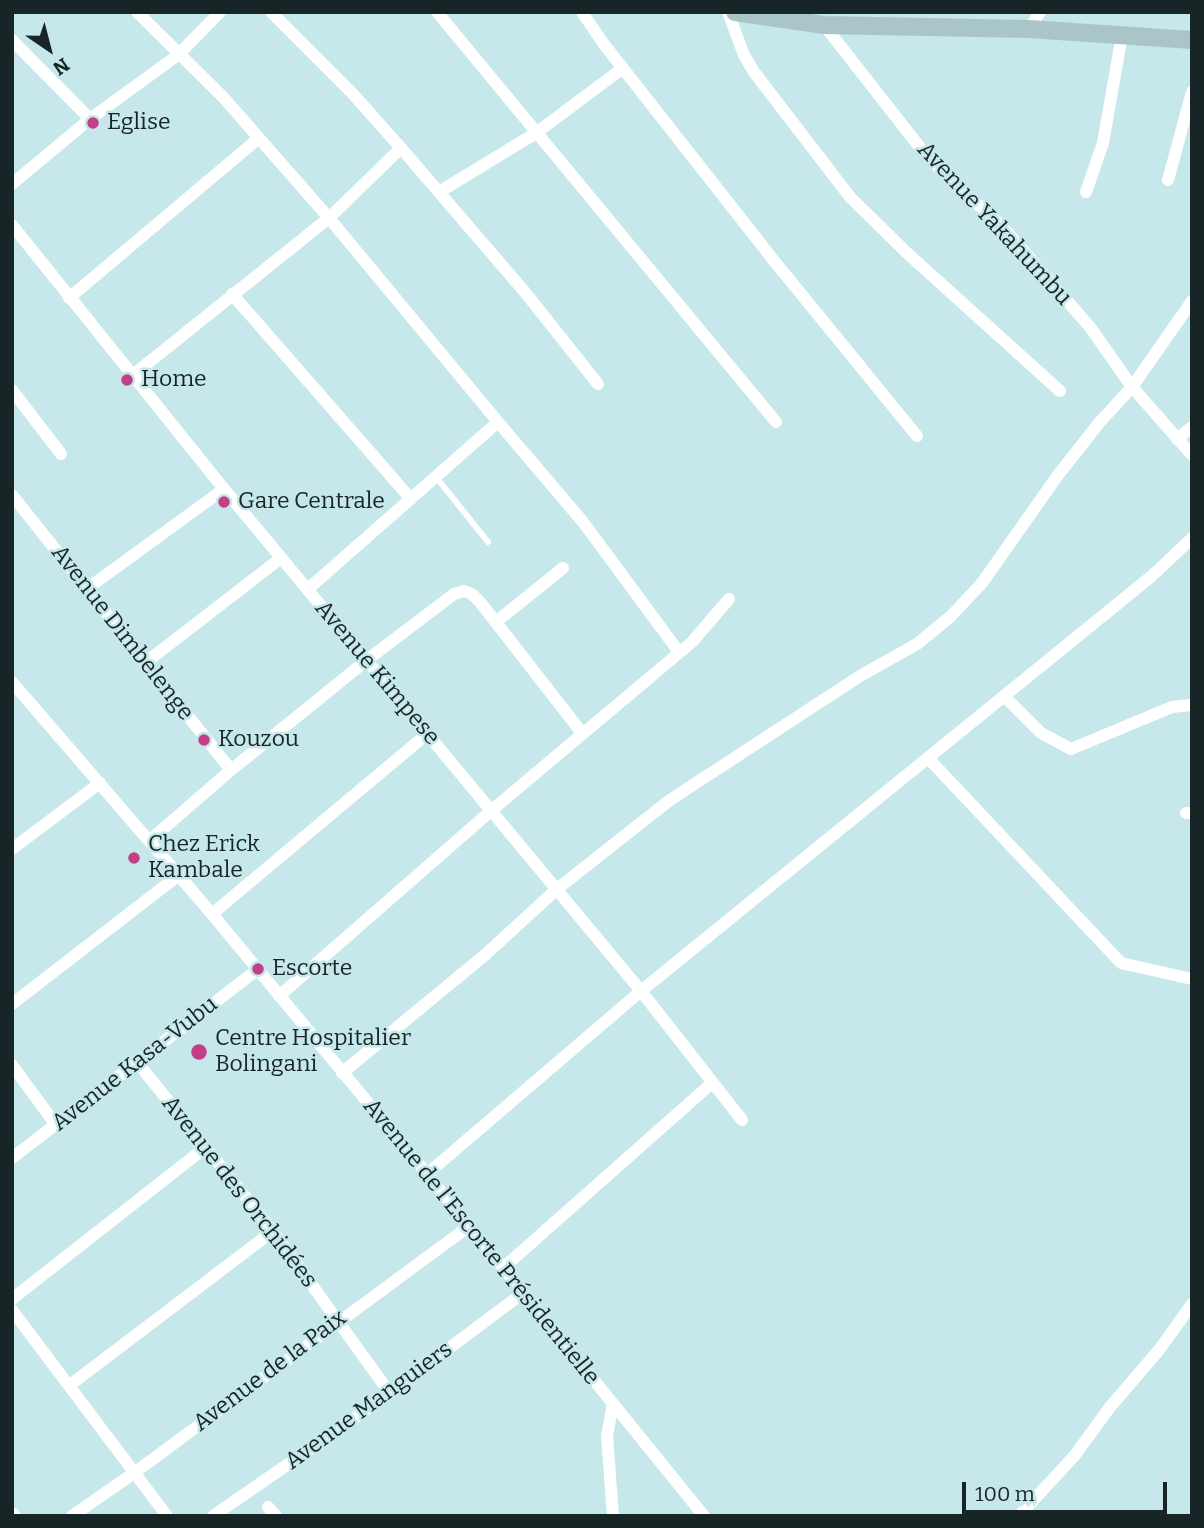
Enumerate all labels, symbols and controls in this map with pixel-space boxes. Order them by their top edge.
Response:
north arrow [14,14,84,84]
text: N [49,53,74,80]
place label: Eglise [107,109,170,137]
marker: Eglise [85,115,101,131]
street label: Avenue Yakahumbu [911,136,1077,312]
place label: Home [141,366,207,394]
marker: Home [119,372,135,388]
place label: Gare Centrale [238,488,385,516]
marker: Gare Centrale [216,494,232,510]
street label: Avenue Dimbelenge [45,540,199,726]
street label: Avenue Kimpese [309,595,445,751]
place label: Kouzou [218,726,299,754]
marker: Kouzou [196,732,212,748]
place label: Chez Erick Kambale [148,831,260,885]
marker: Chez Erick Kambale [126,850,142,866]
place label: Escorte [272,955,352,983]
marker: Escorte [250,961,266,977]
street label: Avenue Kasa-Vubu [47,991,223,1137]
place label: Centre Hospitalier Bolingani [215,1025,411,1079]
marker: Centre Hospitalier Bolingani [189,1042,209,1062]
street label: Avenue des Orchidées [155,1091,323,1293]
street label: Avenue de l'Escorte Présidentielle [357,1093,605,1391]
street label: Avenue de la Paix [188,1304,352,1438]
street label: Avenue Manguiers [280,1336,458,1476]
scale bar [966,1468,1171,1512]
text: 100 m [975,1481,1035,1507]

